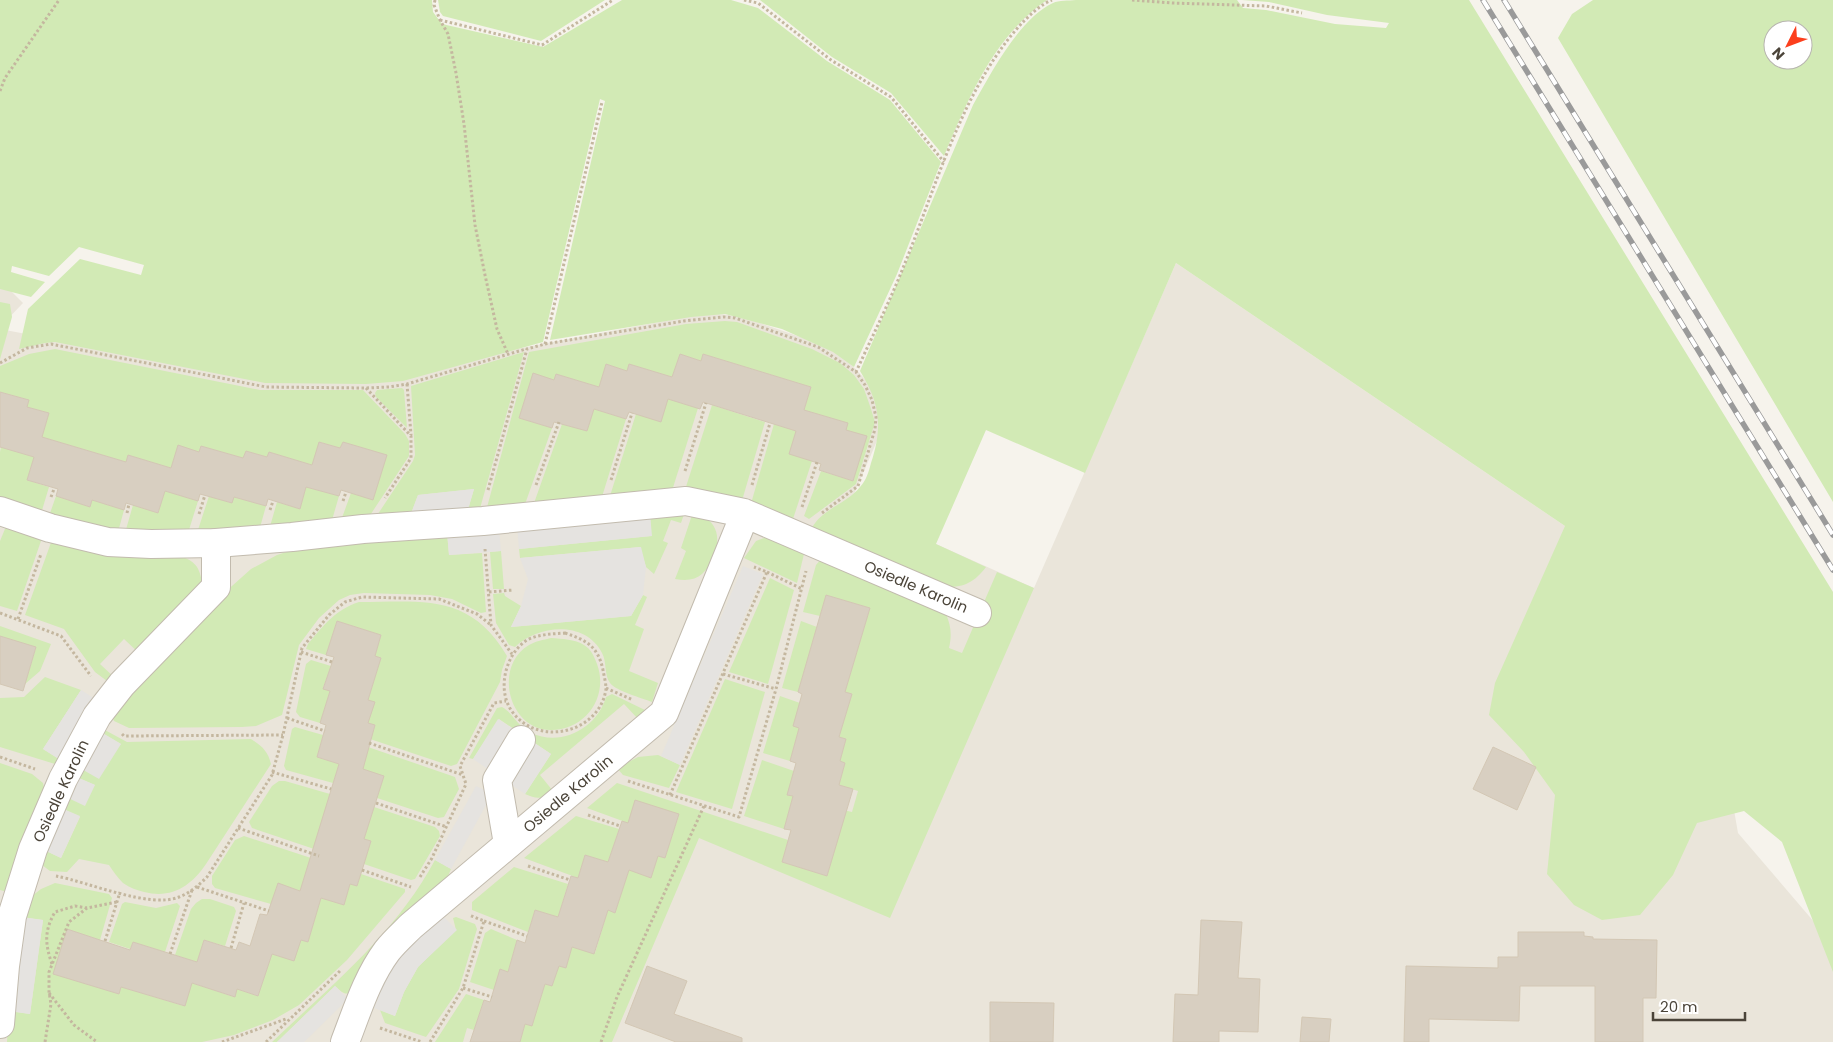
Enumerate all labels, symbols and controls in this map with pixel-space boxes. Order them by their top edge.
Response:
north arrow [1763,20,1813,70]
text: N [1767,43,1789,64]
street label: Osiedle Karolin [861,555,971,618]
street label: Osiedle Karolin [28,736,94,846]
street label: Osiedle Karolin [518,750,617,837]
scale bar [1653,990,1746,1022]
text: 20 m [1660,996,1698,1017]

